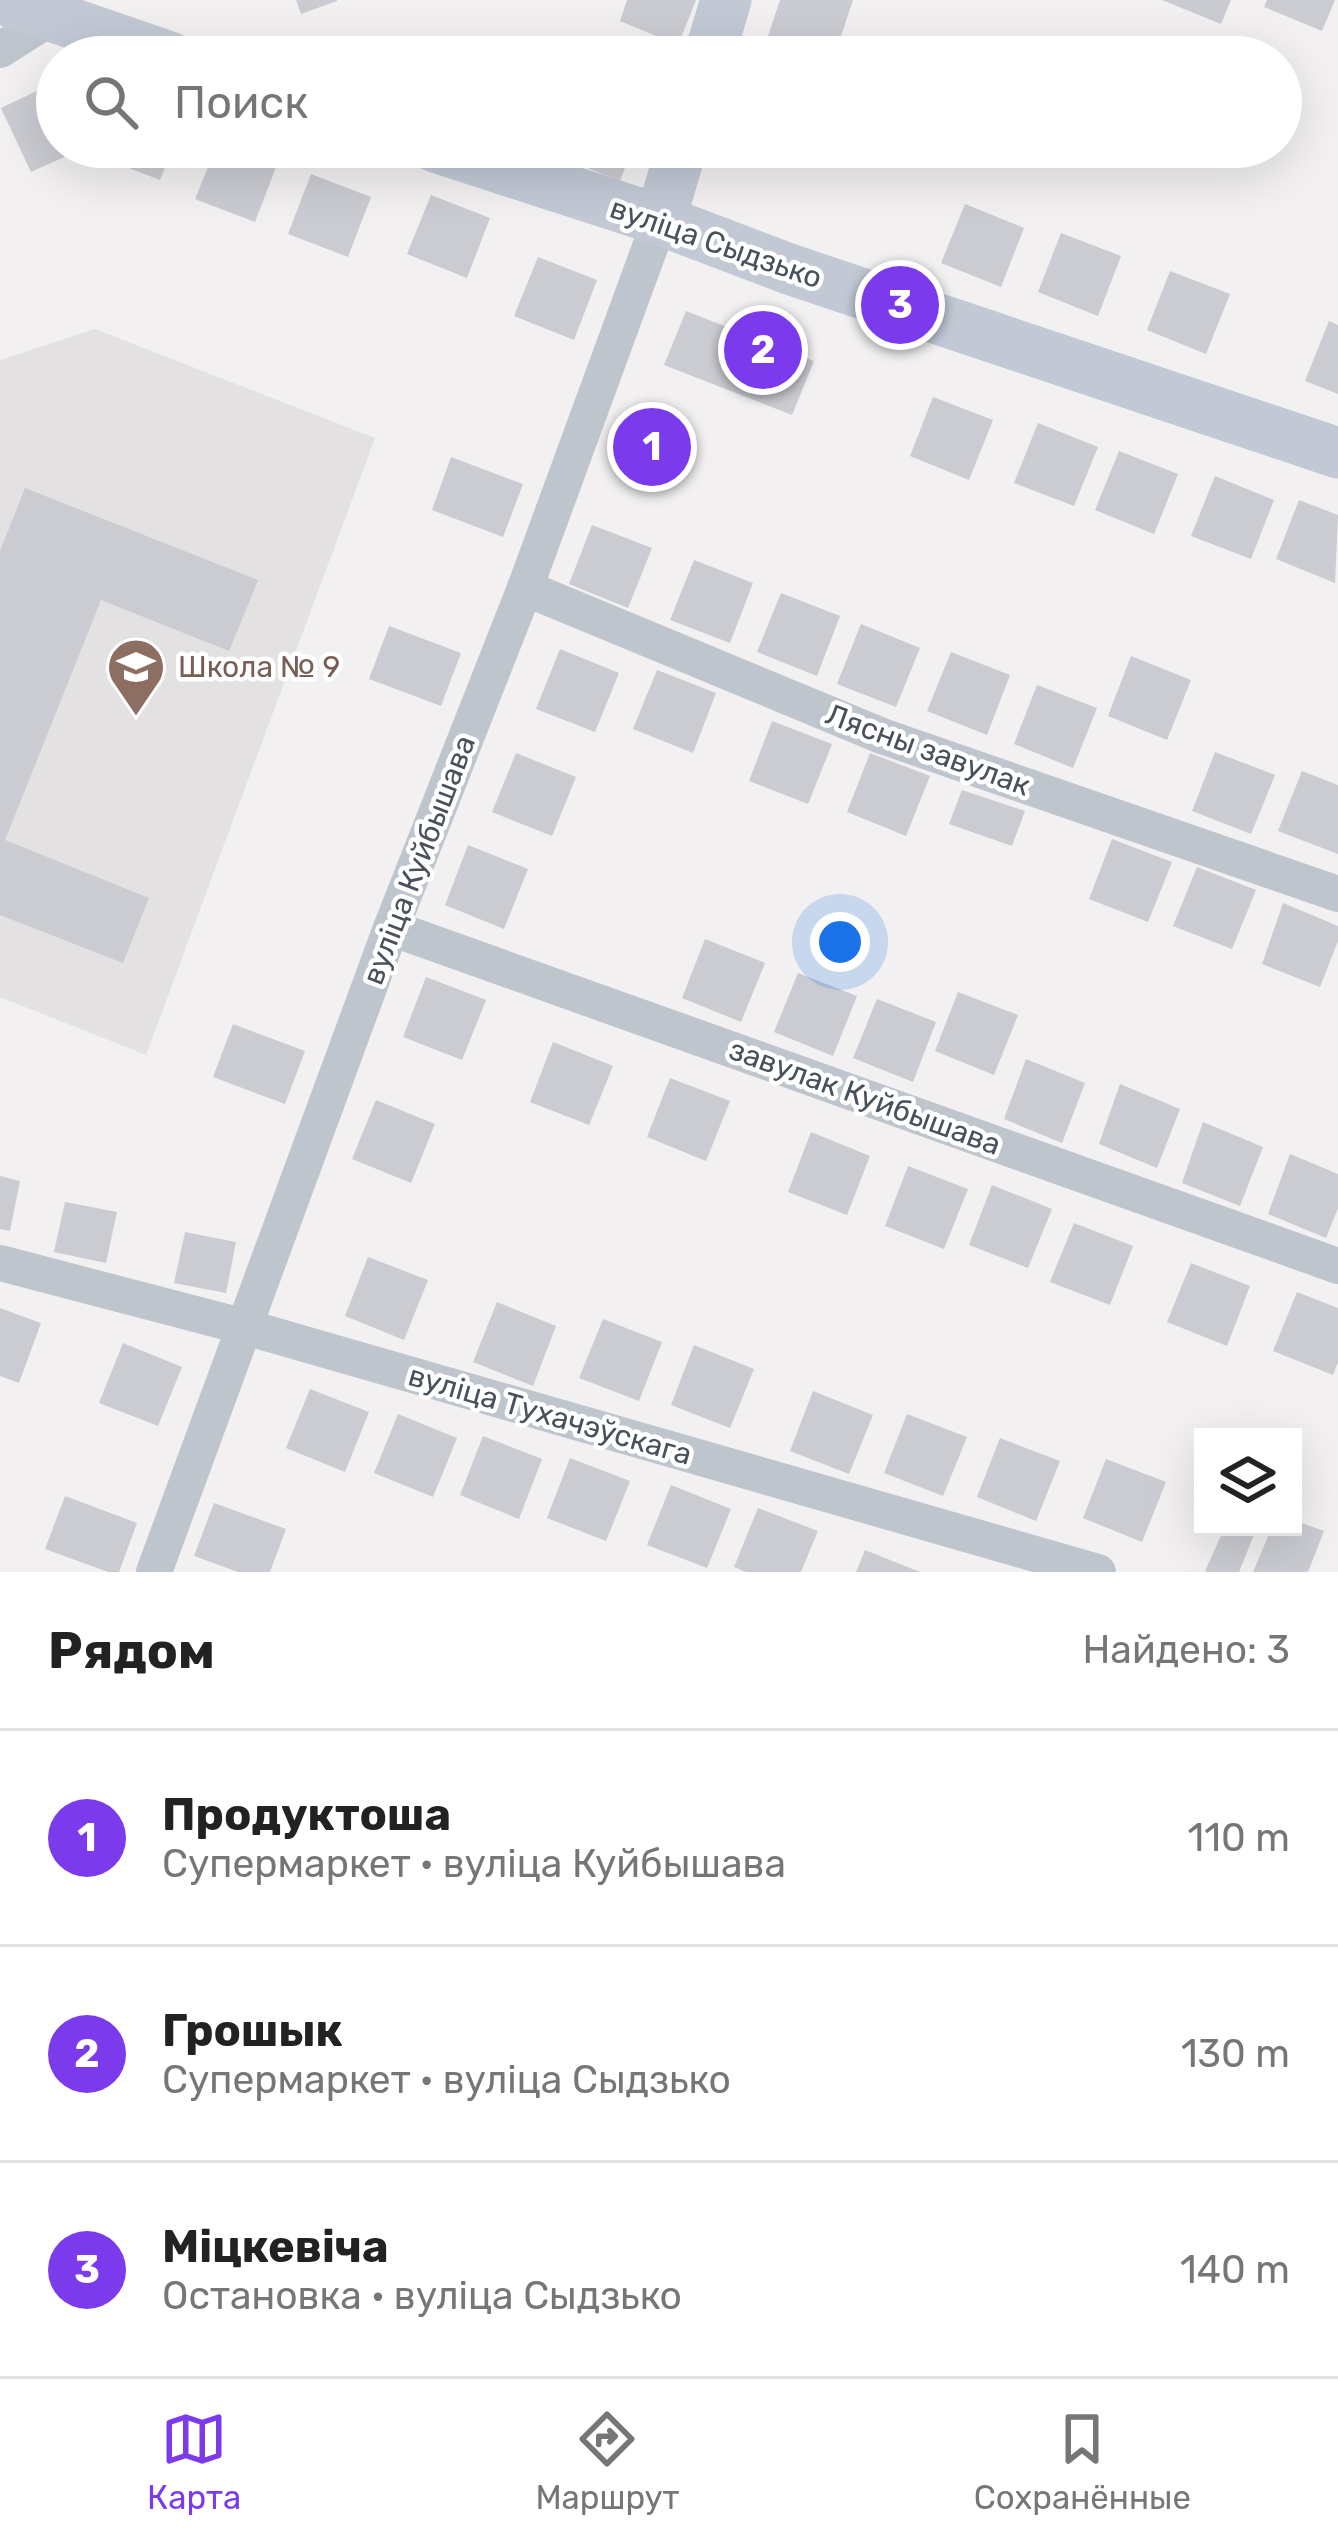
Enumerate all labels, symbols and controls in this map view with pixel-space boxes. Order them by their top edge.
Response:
search box [36,36,1302,168]
icon: search [78,69,144,135]
text: Поиск [174,76,308,129]
street label: вуліца Сыдзько [605,190,827,296]
pin: 3 [861,260,939,350]
pin: 2 [724,305,802,395]
pin: 1 [613,402,691,492]
school or university icon: Школа № 9 [105,636,167,718]
place label: Школа № 9 [178,649,340,685]
street label: Лясны завулак [821,696,1035,804]
street label: вуліца Куйбышава [355,730,483,990]
your location [810,912,870,972]
street label: завулак Куйбышава [724,1031,1006,1163]
street label: вуліца Тухачэўскага [404,1357,696,1473]
map controls [1194,1428,1302,1536]
button: layers [1194,1428,1302,1536]
text: Рядом [48,1620,215,1681]
text: Найдено: 3 [1083,1627,1290,1673]
text: Продуктоша [162,1788,451,1841]
text: 1 [77,1815,97,1861]
text: 110 m [1188,1815,1290,1861]
text: Супермаркет · вуліца Куйбышава [162,1841,786,1887]
text: Грошык [162,2004,343,2057]
text: 2 [74,2031,100,2077]
text: 130 m [1181,2031,1290,2077]
text: Супермаркет · вуліца Сыдзько [162,2057,731,2103]
text: Міцкевіча [162,2220,389,2273]
text: 3 [74,2247,100,2293]
text: 140 m [1180,2247,1290,2293]
text: Остановка · вуліца Сыдзько [162,2273,682,2319]
tab: Карта [147,2406,241,2517]
tab: Маршрут [535,2406,679,2517]
tab: Сохранённые [974,2406,1191,2517]

